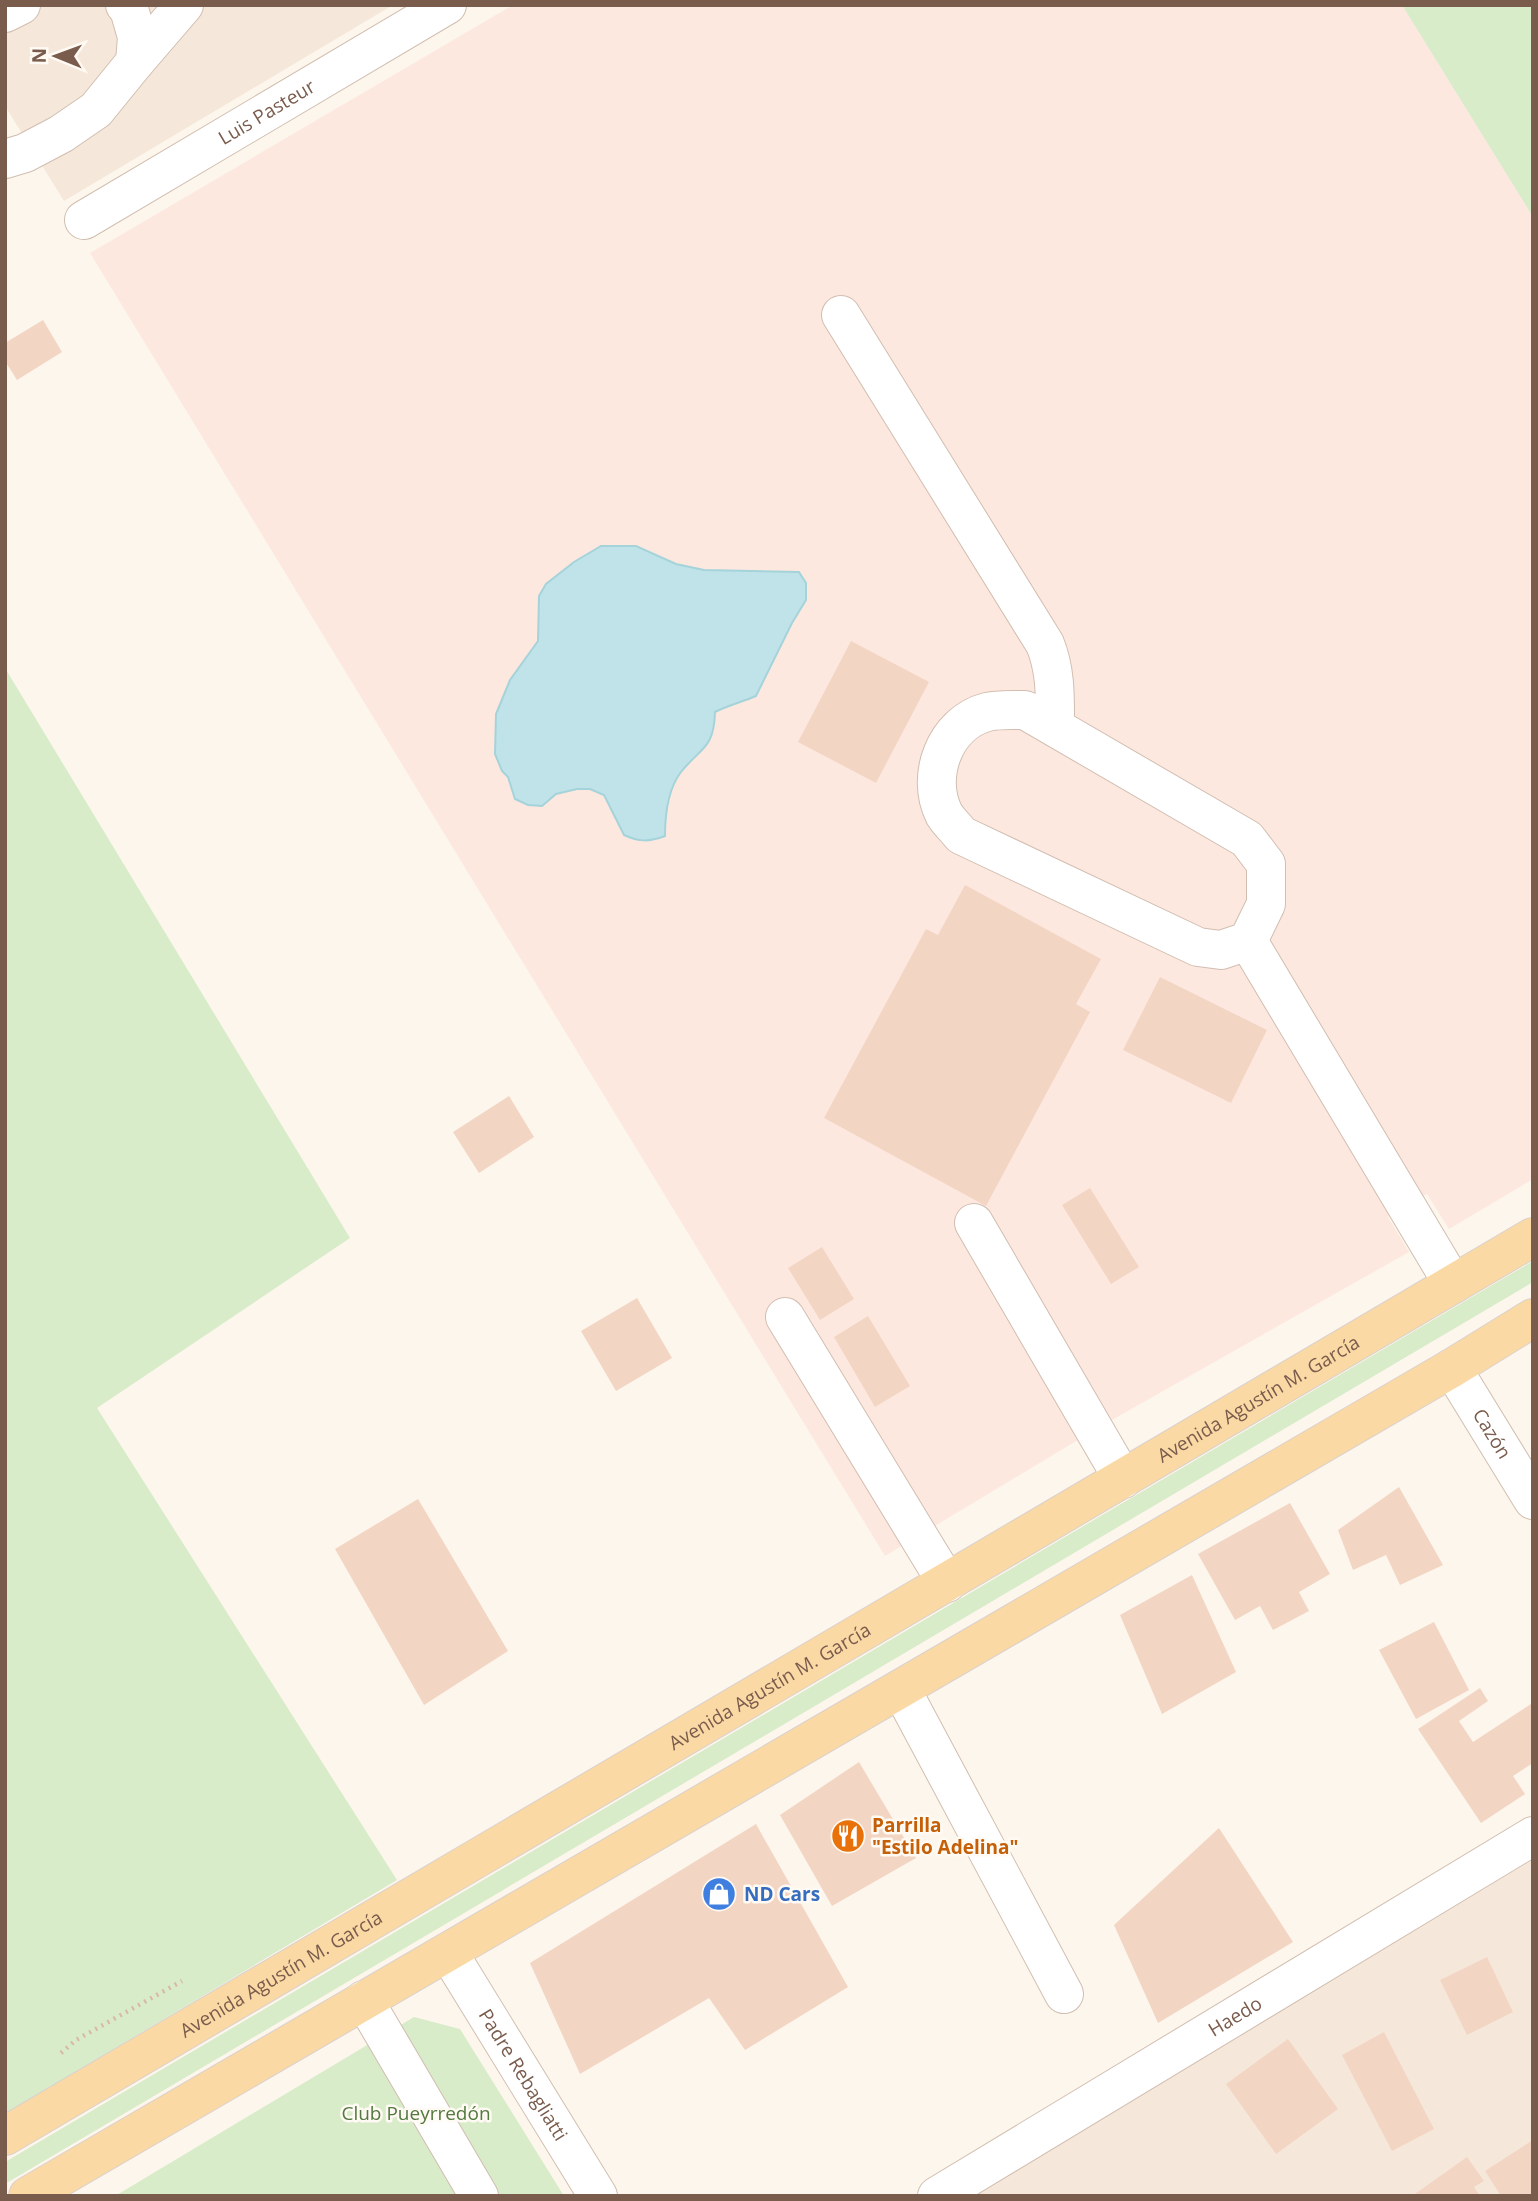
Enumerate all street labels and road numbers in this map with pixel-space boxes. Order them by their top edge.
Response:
street label: Luis Pasteur [213,73,320,151]
street label: Avenida Agustín M. García [1152,1329,1364,1468]
street label: Cazón [1467,1404,1518,1464]
street label: Avenida Agustín M. García [664,1617,875,1756]
street label: Avenida Agustín M. García [175,1904,387,2043]
street label: Haedo [1203,1990,1267,2042]
street label: Padre Rebagliatti [473,2004,574,2146]

